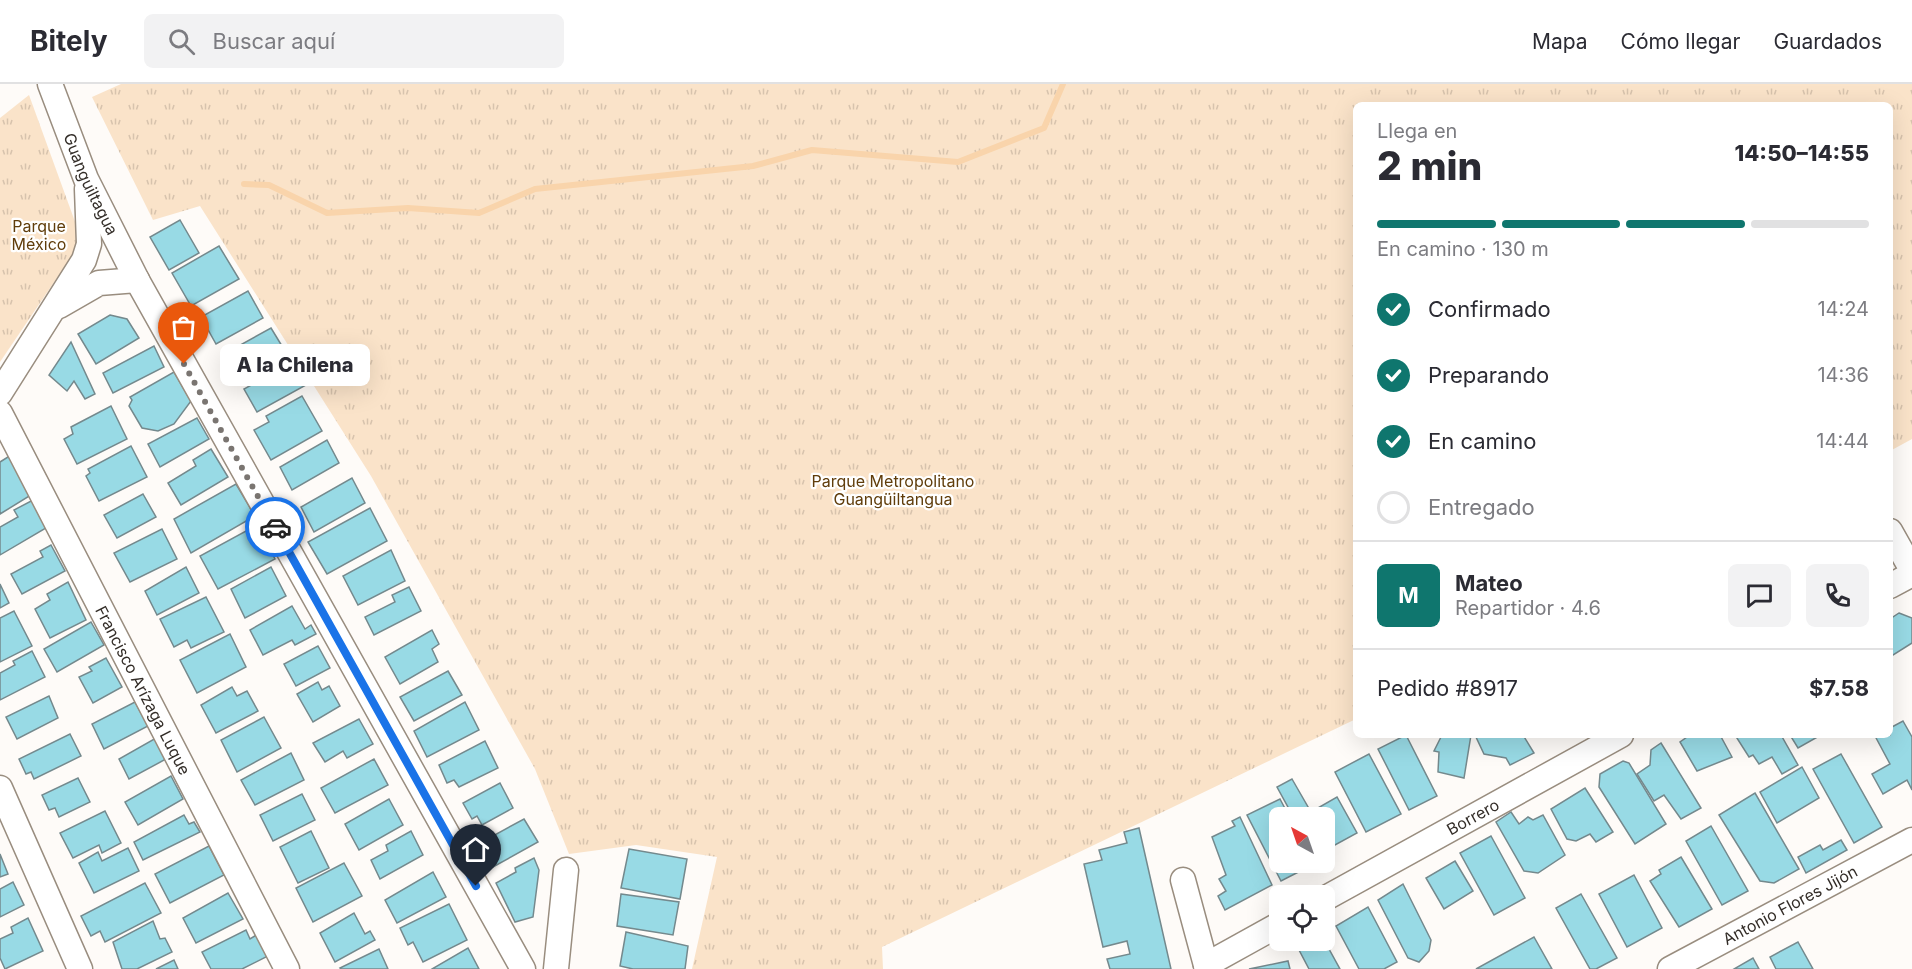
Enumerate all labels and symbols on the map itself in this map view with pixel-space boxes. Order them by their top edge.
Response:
street label: Guanguiltagua [59,130,123,238]
park label: Parque México [12,216,66,254]
pin [158,302,209,364]
callout: A la Chilena [220,343,370,385]
park label: Parque Metropolitano Guangüiltangua [812,471,974,509]
courier [245,497,305,557]
street label: Francisco Arízaga Luque [91,602,195,778]
street label: Borrero [1443,794,1503,839]
north arrow [1269,807,1335,873]
pin [450,824,501,886]
street label: Antonio Flores Jijón [1719,861,1861,949]

